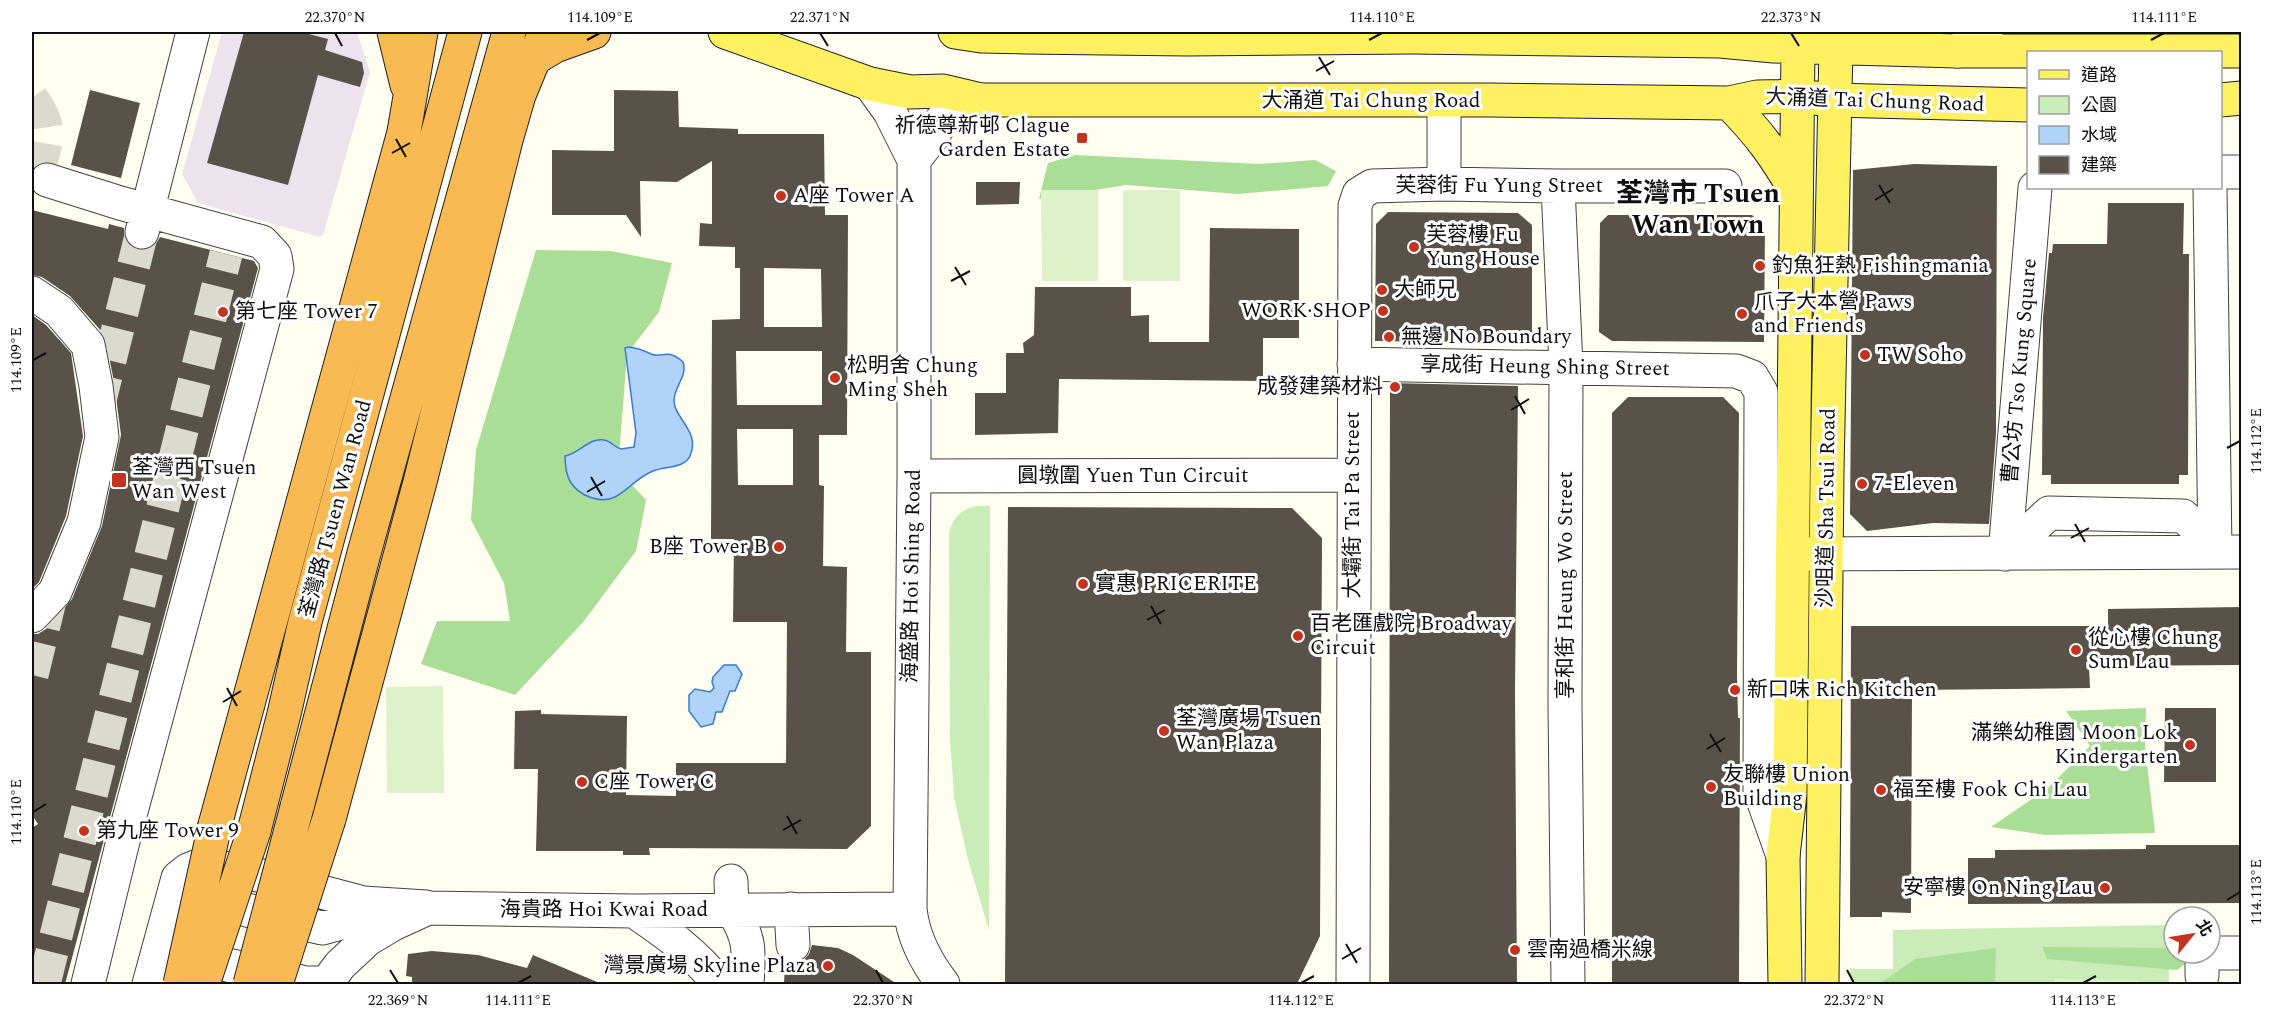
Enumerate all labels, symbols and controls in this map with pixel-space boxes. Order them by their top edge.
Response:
text: 22.370°N [305,6,365,29]
text: 114.109°E [567,6,633,29]
text: 22.371°N [790,6,850,29]
text: 114.110°E [1349,6,1415,29]
text: 22.373°N [1761,6,1821,29]
text: 114.111°E [2131,6,2197,29]
legend [2027,51,2222,189]
text: 道路 [2081,62,2117,89]
street label: 大涌道 Tai Chung Road [1765,81,1985,121]
street label: 大涌道 Tai Chung Road [1261,85,1481,117]
text: 公園 [2081,92,2117,119]
place label: 祈德尊新邨 Clague Garden Estate [895,110,1070,166]
text: 水域 [2081,122,2117,149]
marker: 祈德尊新邨 Clague Garden Estate [1075,131,1089,145]
text: 建築 [2081,152,2117,179]
street label: 芙蓉街 Fu Yung Street [1395,170,1603,202]
district label: 荃灣市 Tsuen Wan Town [1616,173,1780,246]
place label: A座 Tower A [793,180,915,212]
marker: A座 Tower A [774,189,788,203]
place label: 芙蓉樓 Fu Yung House [1426,219,1540,275]
marker: 芙蓉樓 Fu Yung House [1407,240,1421,254]
place label: 釣魚狂熱 Fishingmania [1772,250,1990,282]
street label: 曹公坊 Tso Kung Square [1994,257,2046,485]
marker: 釣魚狂熱 Fishingmania [1753,259,1767,273]
place label: 大師兄 [1394,274,1457,306]
marker: 大師兄 [1375,283,1389,297]
place label: 爪子大本營 Paws and Friends [1754,286,1912,342]
place label: WORK·SHOP [1241,295,1371,327]
place label: 第七座 Tower 7 [235,296,378,328]
marker: WORK·SHOP [1376,304,1390,318]
marker: 第七座 Tower 7 [216,305,230,319]
marker: 爪子大本營 Paws and Friends [1735,307,1749,321]
place label: 無邊 No Boundary [1401,321,1572,353]
text: 114.109°E [5,327,28,393]
marker: 無邊 No Boundary [1382,330,1396,344]
place label: TW Soho [1877,339,1963,371]
marker: TW Soho [1858,348,1872,362]
street label: 享成街 Heung Shing Street [1420,349,1670,385]
place label: 松明舍 Chung Ming Sheh [847,350,978,406]
marker: 松明舍 Chung Ming Sheh [828,371,842,385]
place label: 成發建築材料 [1257,371,1383,403]
marker: 成發建築材料 [1388,380,1402,394]
street label: 荃灣路 Tsuen Wan Road [291,396,381,622]
street label: 沙咀道 Sha Tsui Road [1809,408,1845,608]
text: 114.112°E [2245,408,2268,474]
street label: 大壩街 Tai Pa Street [1337,411,1369,599]
place label: 荃灣西 Tsuen Wan West [132,452,257,508]
street label: 圓墩圍 Yuen Tun Circuit [1018,460,1248,492]
place label: 7-Eleven [1874,468,1955,500]
street label: 海盛路 Hoi Shing Road [894,469,930,683]
marker: 荃灣西 Tsuen Wan West [110,471,128,489]
street label: 享和街 Heung Wo Street [1550,471,1582,699]
marker: 7-Eleven [1855,477,1869,491]
place label: B座 Tower B [649,531,767,563]
marker: B座 Tower B [772,540,786,554]
place label: 實惠 PRICERITE [1095,568,1257,600]
marker: 實惠 PRICERITE [1076,577,1090,591]
place label: 百老匯戲院 Broadway Circuit [1310,608,1513,664]
place label: 從心樓 Chung Sum Lau [2088,622,2219,678]
marker: 百老匯戲院 Broadway Circuit [1291,629,1305,643]
marker: 從心樓 Chung Sum Lau [2069,643,2083,657]
place label: 新口味 Rich Kitchen [1747,674,1937,706]
marker: 新口味 Rich Kitchen [1728,683,1742,697]
place label: 荃灣廣場 Tsuen Wan Plaza [1176,703,1322,759]
place label: 滿樂幼稚園 Moon Lok Kindergarten [1971,717,2178,773]
marker: 荃灣廣場 Tsuen Wan Plaza [1157,724,1171,738]
marker: 滿樂幼稚園 Moon Lok Kindergarten [2183,738,2197,752]
place label: 友聯樓 Union Building [1723,759,1850,815]
place label: C座 Tower C [594,766,715,798]
place label: 福至樓 Fook Chi Lau [1893,774,2088,806]
marker: C座 Tower C [575,775,589,789]
text: 114.110°E [5,779,28,845]
marker: 友聯樓 Union Building [1704,780,1718,794]
marker: 福至樓 Fook Chi Lau [1874,783,1888,797]
place label: 第九座 Tower 9 [96,815,239,847]
marker: 第九座 Tower 9 [77,824,91,838]
text: 114.113°E [2245,859,2268,925]
place label: 安寧樓 On Ning Lau [1903,872,2093,904]
marker: 安寧樓 On Ning Lau [2098,881,2112,895]
street label: 海貴路 Hoi Kwai Road [500,894,708,926]
north arrow [2162,905,2222,965]
text: 北 [2190,915,2219,941]
place label: 雲南過橋米線 [1527,934,1653,966]
marker: 雲南過橋米線 [1508,943,1522,957]
place label: 灣景廣場 Skyline Plaza [603,950,817,982]
marker: 灣景廣場 Skyline Plaza [821,959,835,973]
text: 22.369°N [368,989,428,1012]
text: 114.111°E [485,989,551,1012]
text: 22.370°N [853,989,913,1012]
text: 114.112°E [1268,989,1334,1012]
text: 22.372°N [1824,989,1884,1012]
text: 114.113°E [2050,989,2116,1012]

